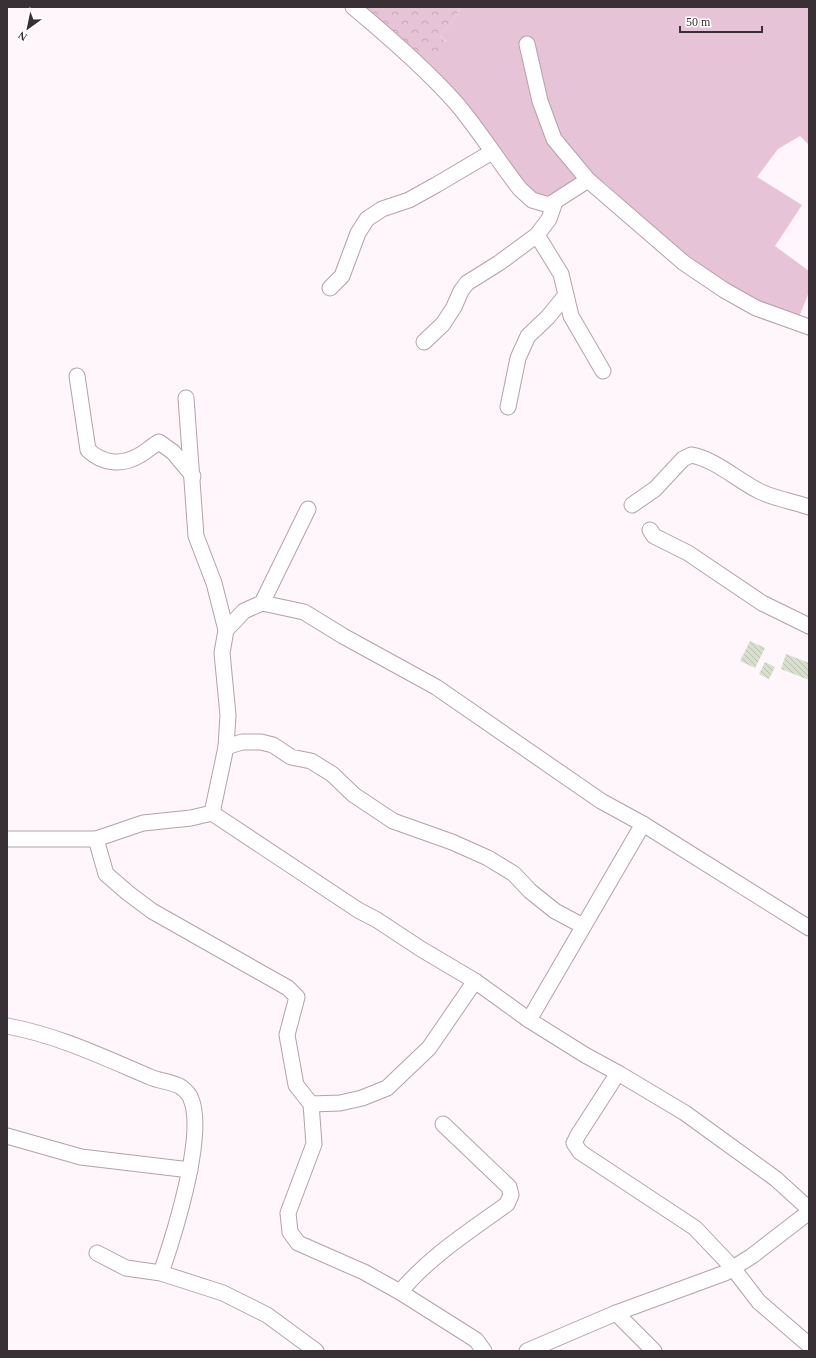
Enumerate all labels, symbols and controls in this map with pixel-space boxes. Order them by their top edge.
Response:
north arrow [8,8,48,48]
scale bar [680,8,762,34]
text: 50 m [686,15,711,29]
text: N [16,29,29,44]

